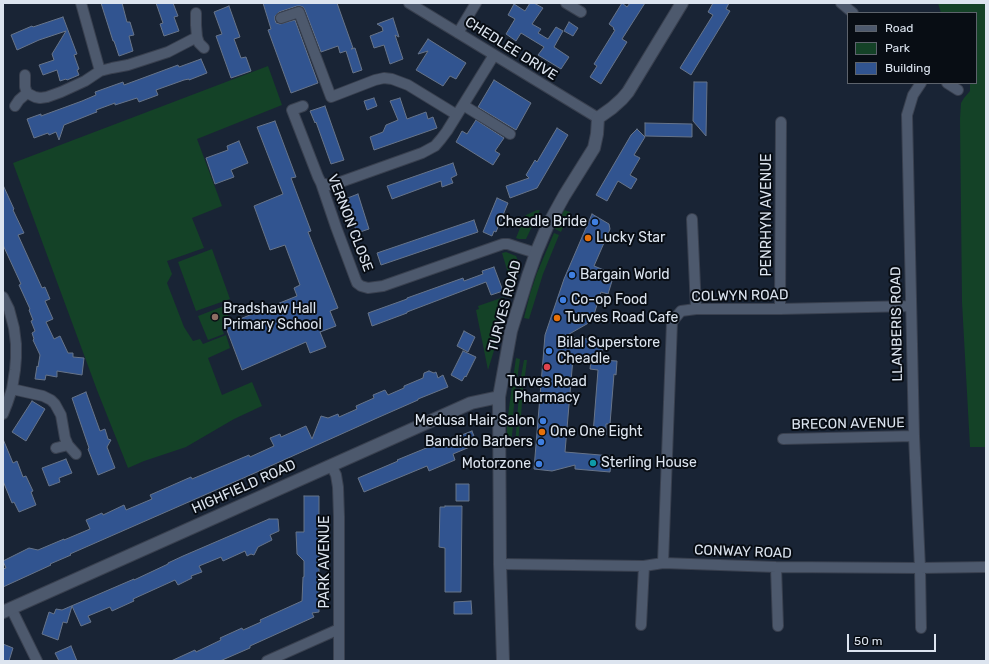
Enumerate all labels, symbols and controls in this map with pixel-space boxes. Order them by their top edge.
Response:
legend [847,12,977,84]
street label: CHEDLEE DRIVE [462,14,560,84]
text: Road [885,21,913,35]
text: Park [885,41,910,55]
text: Building [885,61,931,75]
street label: PENRHYN AVENUE [759,154,775,276]
street label: VERNON CLOSE [324,172,376,274]
place label: Cheadle Bride [496,214,587,230]
marker: Cheadle Bride [590,217,600,227]
place label: Lucky Star [596,230,665,246]
marker: Lucky Star [583,233,593,243]
street label: TURVES ROAD [485,258,525,354]
street label: LLANBERIS ROAD [888,266,906,382]
place label: Bargain World [580,267,670,283]
marker: Bargain World [567,270,577,280]
street label: COLWYN ROAD [691,287,789,305]
place label: Co-op Food [571,292,647,308]
marker: Co-op Food [558,295,568,305]
place label: Bradshaw Hall Primary School [223,301,322,334]
place label: Turves Road Cafe [565,310,678,326]
marker: Bradshaw Hall Primary School [210,312,220,322]
marker: Turves Road Cafe [552,313,562,323]
place label: Bilal Superstore Cheadle [557,335,660,368]
marker: Bilal Superstore Cheadle [544,346,554,356]
marker: Turves Road Pharmacy [542,362,552,372]
place label: Turves Road Pharmacy [507,374,587,406]
place label: Medusa Hair Salon [415,413,535,429]
street label: BRECON AVENUE [791,415,905,433]
marker: Medusa Hair Salon [538,416,548,426]
place label: One One Eight [550,424,643,440]
marker: One One Eight [537,427,547,437]
place label: Bandido Barbers [425,434,533,450]
marker: Bandido Barbers [536,437,546,447]
place label: Sterling House [601,455,697,471]
street label: HIGHFIELD ROAD [189,456,299,518]
place label: Motorzone [462,456,531,472]
marker: Sterling House [588,458,598,468]
marker: Motorzone [534,459,544,469]
street label: PARK AVENUE [317,515,333,609]
street label: CONWAY ROAD [694,542,792,562]
scale bar [849,626,938,652]
text: 50 m [854,634,882,648]

